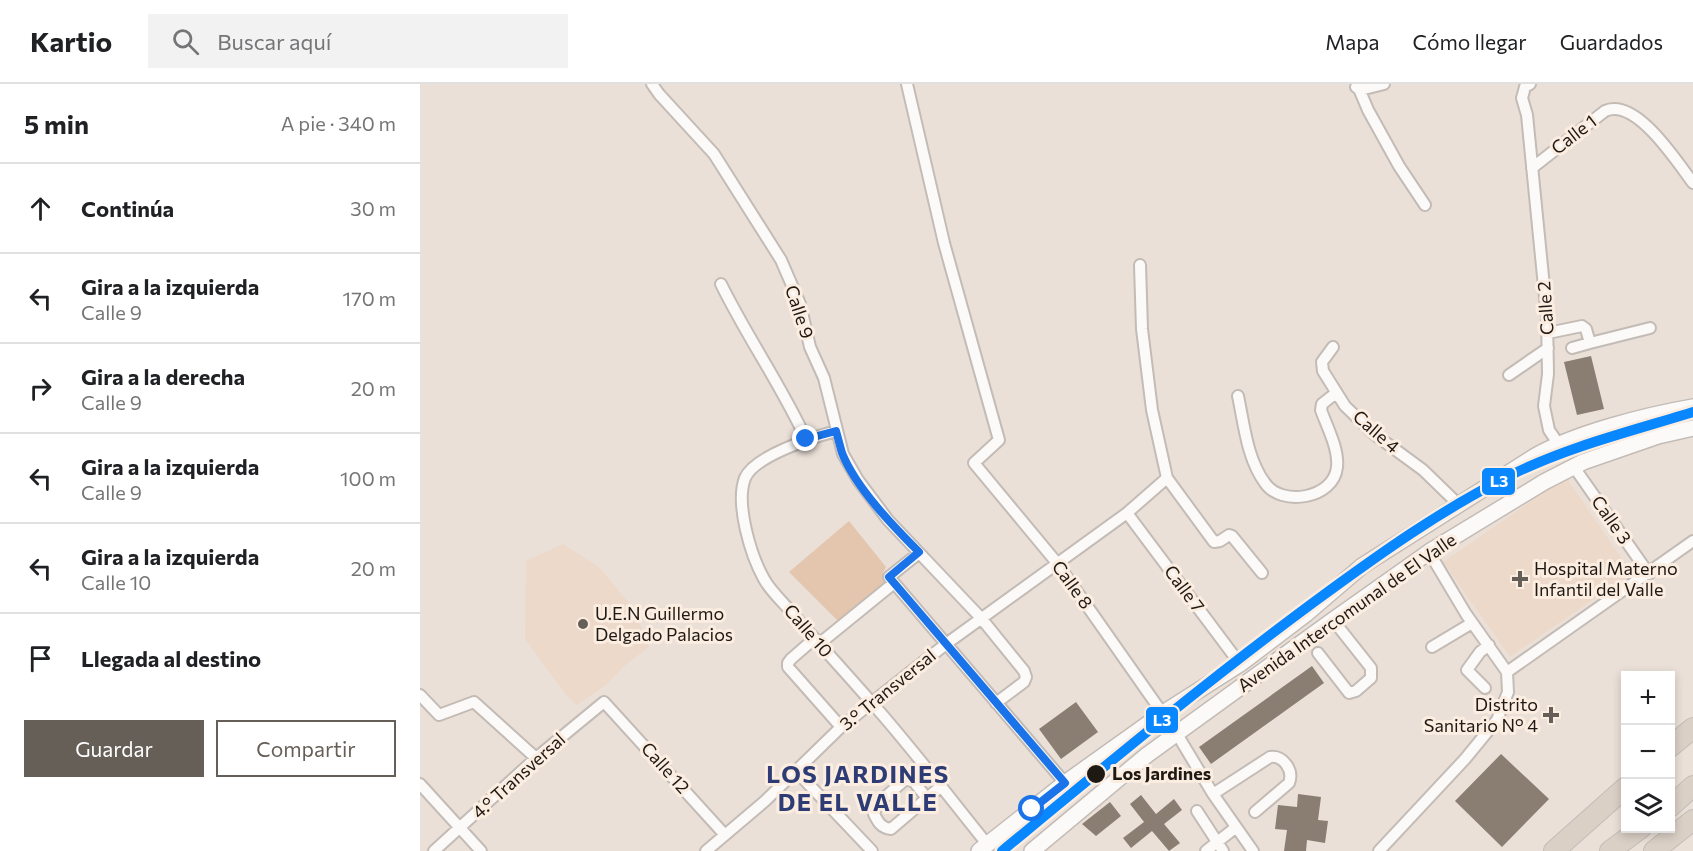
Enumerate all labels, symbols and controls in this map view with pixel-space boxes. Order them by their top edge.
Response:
search box [148,14,568,68]
text: Kartio [30,24,112,58]
icon: search [169,25,202,58]
text: Buscar aquí [217,28,331,55]
text: Mapa [1325,29,1380,54]
text: Cómo llegar [1413,29,1527,54]
text: Guardados [1560,29,1663,54]
text: 5 min [24,108,89,139]
street label: Calle 1 [1546,110,1600,159]
text: A pie · 340 m [281,111,396,135]
icon: ahead [24,192,57,225]
text: Continúa [81,195,174,222]
text: 30 m [350,196,396,220]
text: Gira a la izquierda [81,273,259,300]
street label: Calle 2 [1532,280,1558,336]
icon: left [24,282,57,315]
street label: Calle 9 [781,282,819,341]
text: 170 m [343,286,396,310]
text: Calle 9 [81,300,142,324]
text: Gira a la derecha [81,363,245,390]
icon: right [24,372,57,405]
text: 20 m [351,376,396,400]
text: Calle 9 [81,390,142,414]
street label: Calle 4 [1349,405,1405,458]
route end [792,425,818,451]
text: Gira a la izquierda [81,453,259,480]
icon: left [24,462,57,495]
text: 100 m [340,466,396,490]
line badge: L3 [1481,467,1516,496]
text: L3 [1490,471,1508,490]
text: Calle 9 [81,480,142,504]
street label: Calle 3 [1587,491,1636,548]
street label: Avenida Intercomunal de El Valle [1233,528,1460,696]
text: Gira a la izquierda [81,543,259,570]
icon: left [24,552,57,585]
text: 20 m [351,556,396,580]
street label: Calle 8 [1048,556,1098,613]
place label: Hospital Materno Infantil del Valle [1534,557,1678,600]
street label: Calle 7 [1160,560,1210,616]
text: Calle 10 [81,570,151,594]
marker: Hospital Materno Infantil del Valle [1511,570,1529,588]
street label: Calle 10 [780,599,838,661]
place label: U.E.N Guillermo Delgado Palacios [595,602,733,645]
marker: U.E.N Guillermo Delgado Palacios [576,617,590,631]
icon: arrive [24,642,57,675]
street label: 3.° Transversal [835,644,940,735]
text: Llegada al destino [81,645,261,672]
map controls [1621,671,1675,833]
button: + [1621,671,1675,725]
place label: Distrito Sanitario N° 4 [1424,693,1538,736]
line badge: L3 [1145,706,1179,734]
marker: Distrito Sanitario N° 4 [1542,706,1560,724]
text: L3 [1153,710,1171,729]
button: Guardar [24,720,204,777]
button: Compartir [216,720,396,777]
button: − [1621,725,1675,779]
street label: 4.° Transversal [467,728,569,823]
street label: Calle 12 [637,737,695,798]
district label: LOS JARDINES DE EL VALLE [766,759,950,816]
place label: Los Jardines [1112,762,1211,784]
marker: Los Jardines [1085,763,1107,785]
button: layers [1621,779,1675,833]
route start [1018,795,1044,821]

